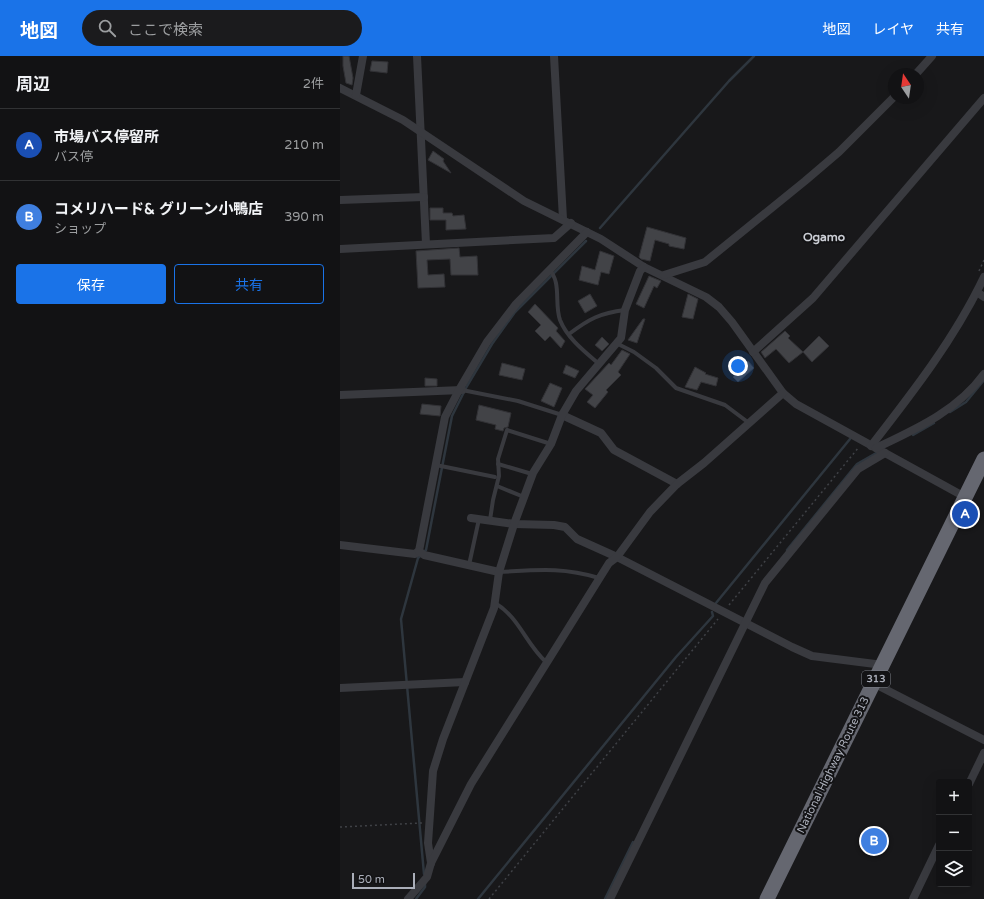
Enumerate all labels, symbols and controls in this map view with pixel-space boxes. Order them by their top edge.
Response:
search box [82,10,362,46]
icon: search [96,17,118,39]
text: 地図 [20,20,58,42]
text: ここで検索 [128,21,203,39]
text: 地図 [822,21,850,38]
text: レイヤ [872,21,914,38]
text: 共有 [936,21,964,38]
north arrow [888,68,924,104]
text: 周辺 [16,74,50,95]
text: 2件 [303,76,324,92]
text: 市場バス停留所 [54,128,159,146]
text: A [24,137,34,153]
text: 210 m [284,137,324,153]
text: バス停 [54,149,93,165]
text: コメリハード& グリーン小鴨店 [54,200,263,218]
text: B [24,209,34,225]
text: 390 m [284,209,324,225]
text: ショップ [54,221,106,237]
district label: Ogamo [803,230,845,245]
button: 保存 [16,264,166,304]
button: 共有 [174,264,324,304]
your location [728,356,748,376]
pin: A [952,499,978,529]
road number: 313 [862,671,890,687]
street label: National Highway Route 313 [794,695,872,835]
map controls [936,779,972,887]
button: + [936,779,972,815]
button: − [936,815,972,851]
pin: B [861,826,887,856]
button: layers [936,851,972,887]
scale bar [352,871,415,890]
text: 50 m [358,873,385,886]

